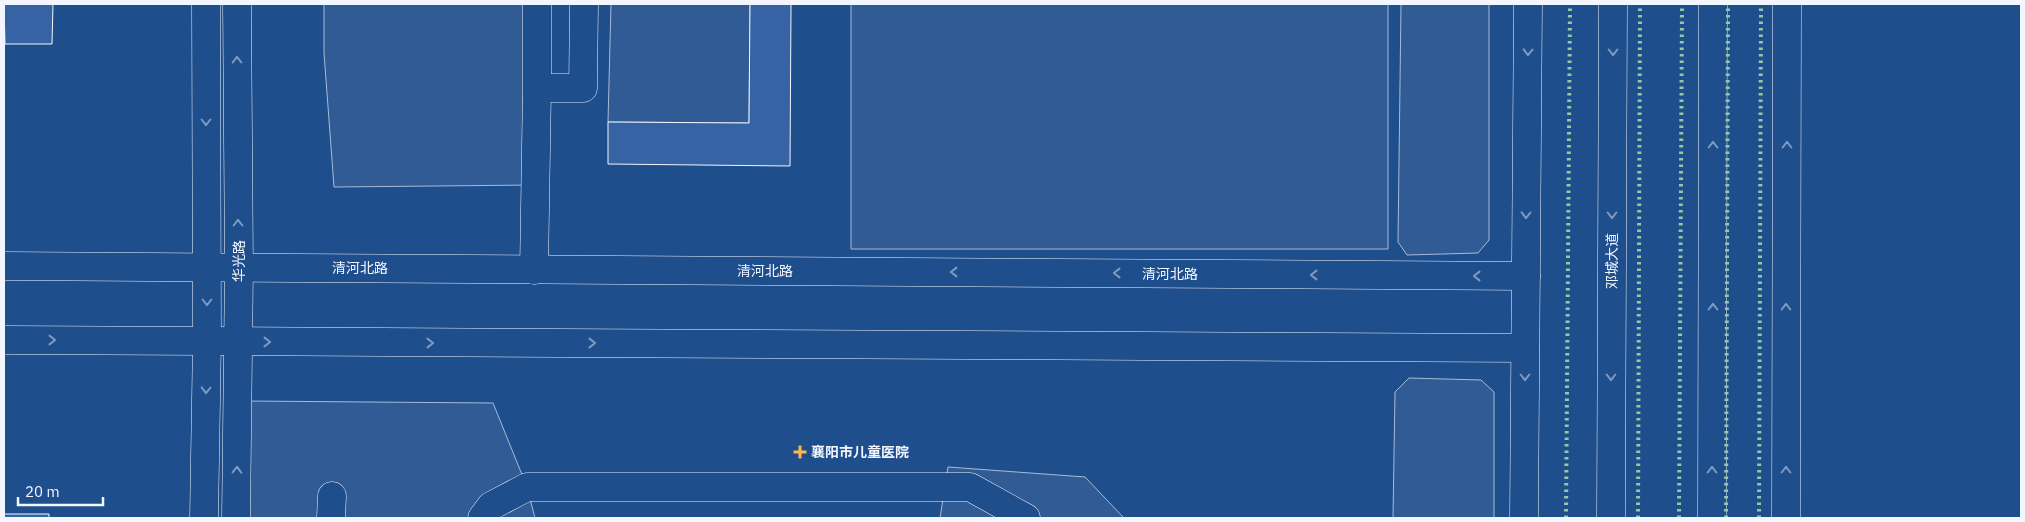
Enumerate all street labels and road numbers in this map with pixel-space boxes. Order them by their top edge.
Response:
street label: 邓城大道 [1603,233,1621,289]
street label: 华光路 [230,240,248,282]
street label: 清河北路 [332,259,388,277]
street label: 清河北路 [737,262,793,280]
street label: 清河北路 [1142,265,1198,283]

